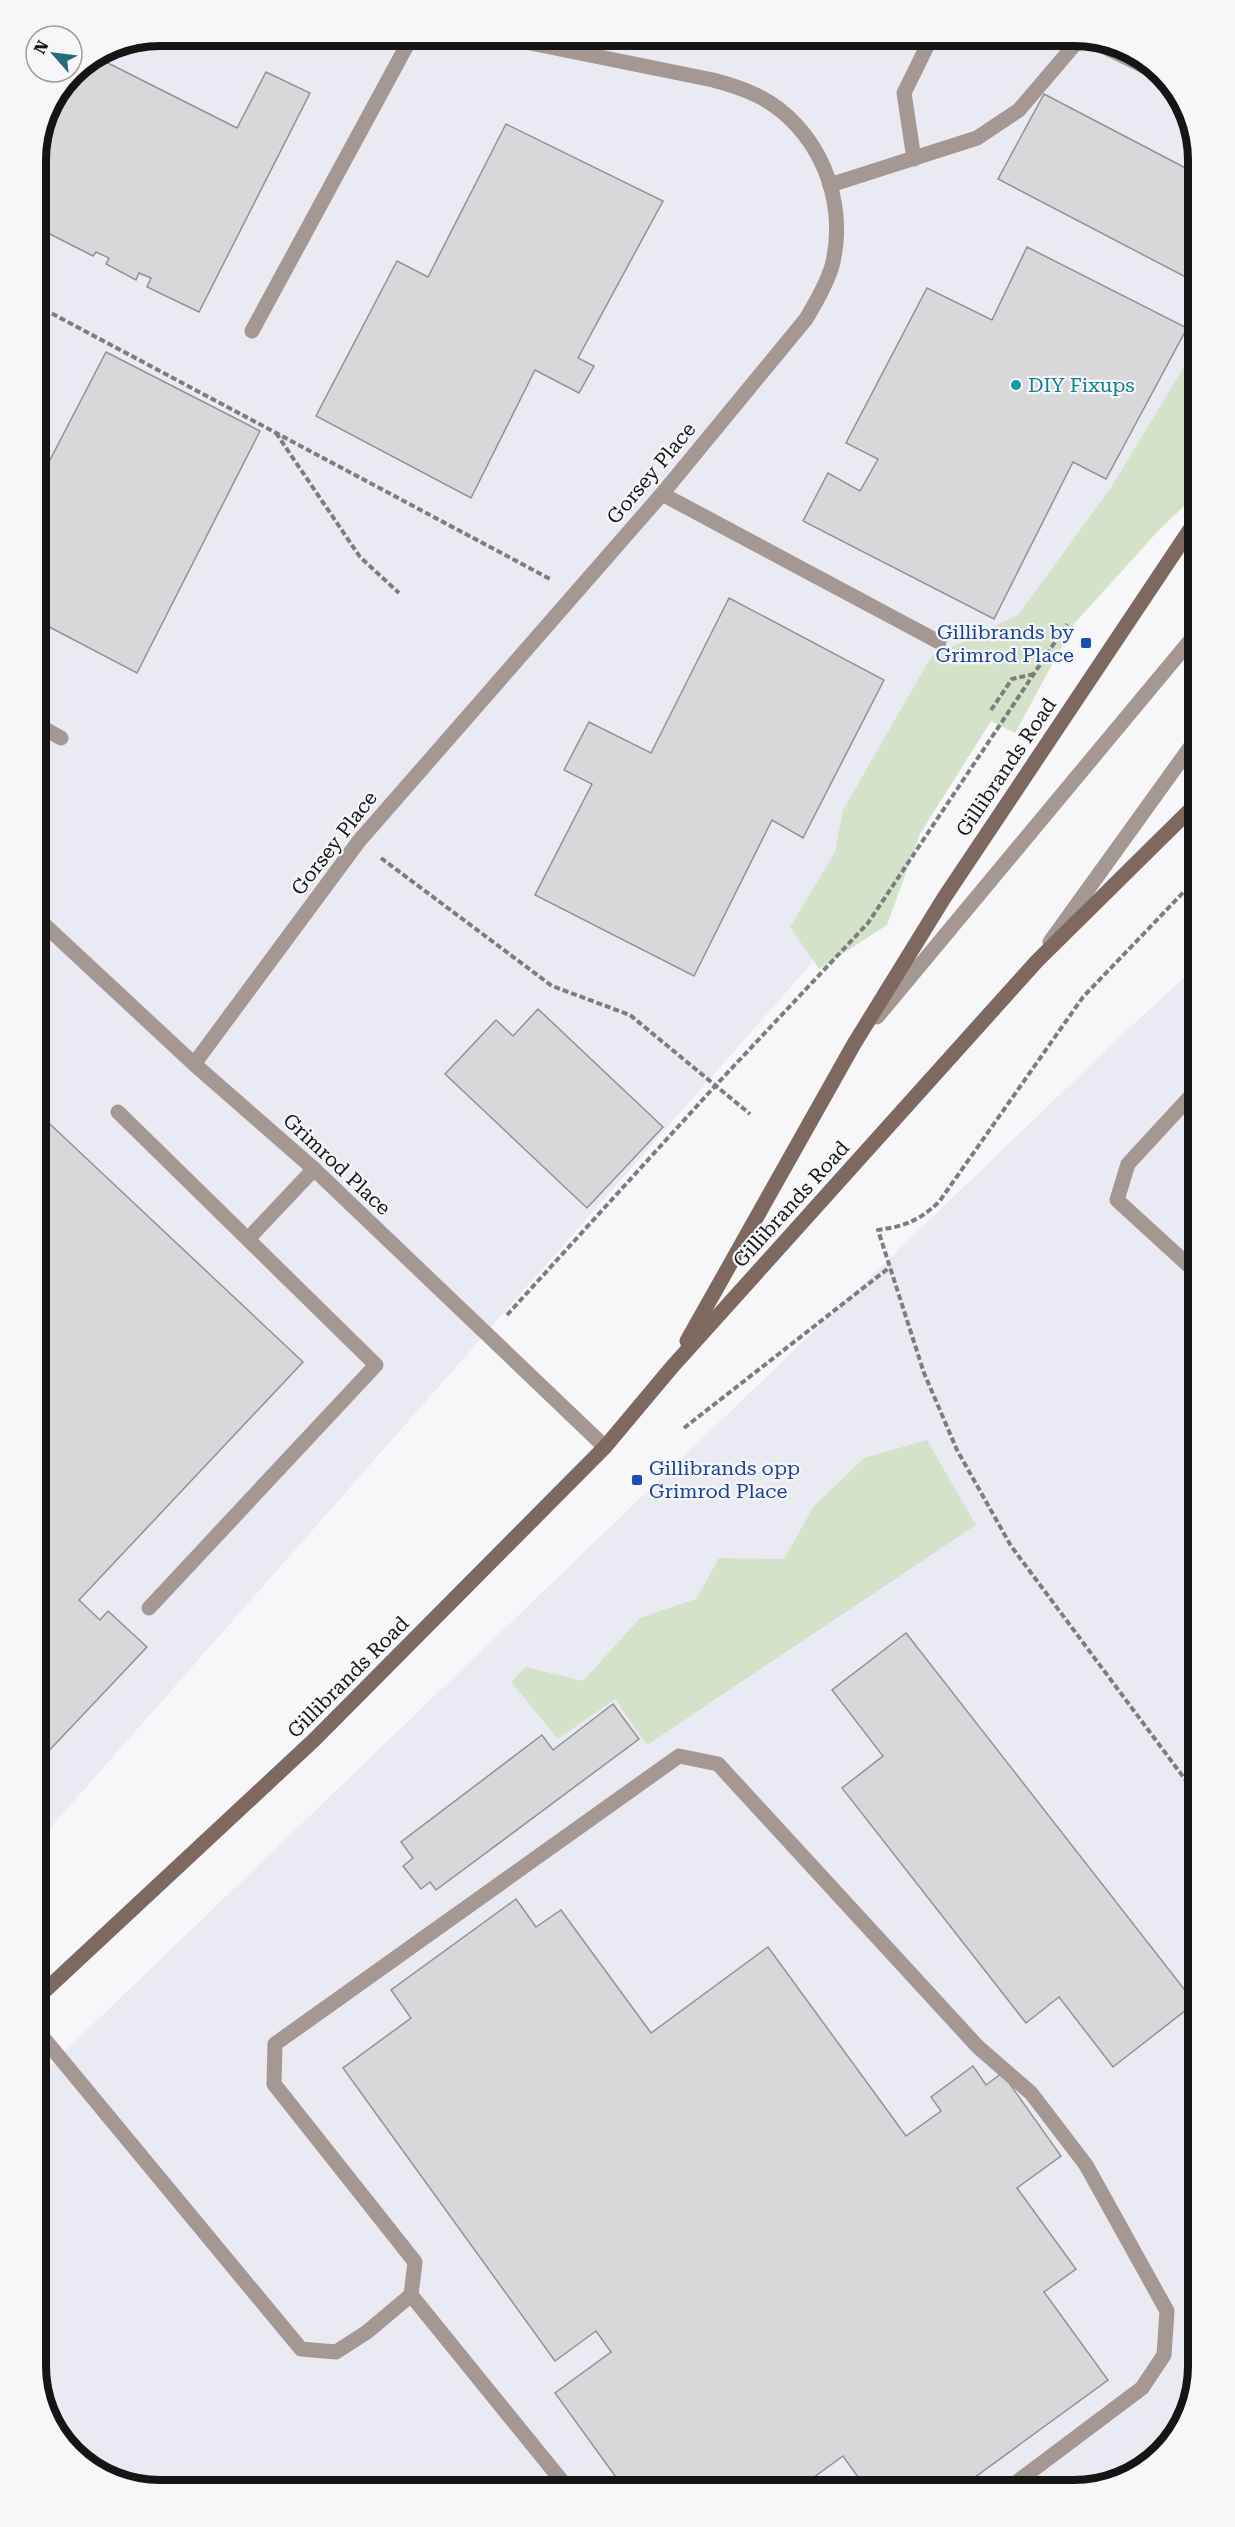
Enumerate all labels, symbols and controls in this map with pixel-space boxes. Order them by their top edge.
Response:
north arrow [24,24,84,84]
text: N [30,37,52,57]
place label: DIY Fixups [1028,373,1135,397]
marker: DIY Fixups [1009,378,1023,392]
street label: Gorsey Place [602,417,700,529]
place label: Gillibrands by Grimrod Place [936,620,1074,667]
marker: Gillibrands by Grimrod Place [1079,636,1093,650]
street label: Gillibrands Road [951,693,1061,841]
street label: Gorsey Place [286,786,382,900]
street label: Grimrod Place [278,1108,396,1220]
street label: Gillibrands Road [728,1136,854,1272]
place label: Gillibrands opp Grimrod Place [649,1456,800,1503]
marker: Gillibrands opp Grimrod Place [630,1473,644,1487]
street label: Gillibrands Road [282,1611,414,1743]

